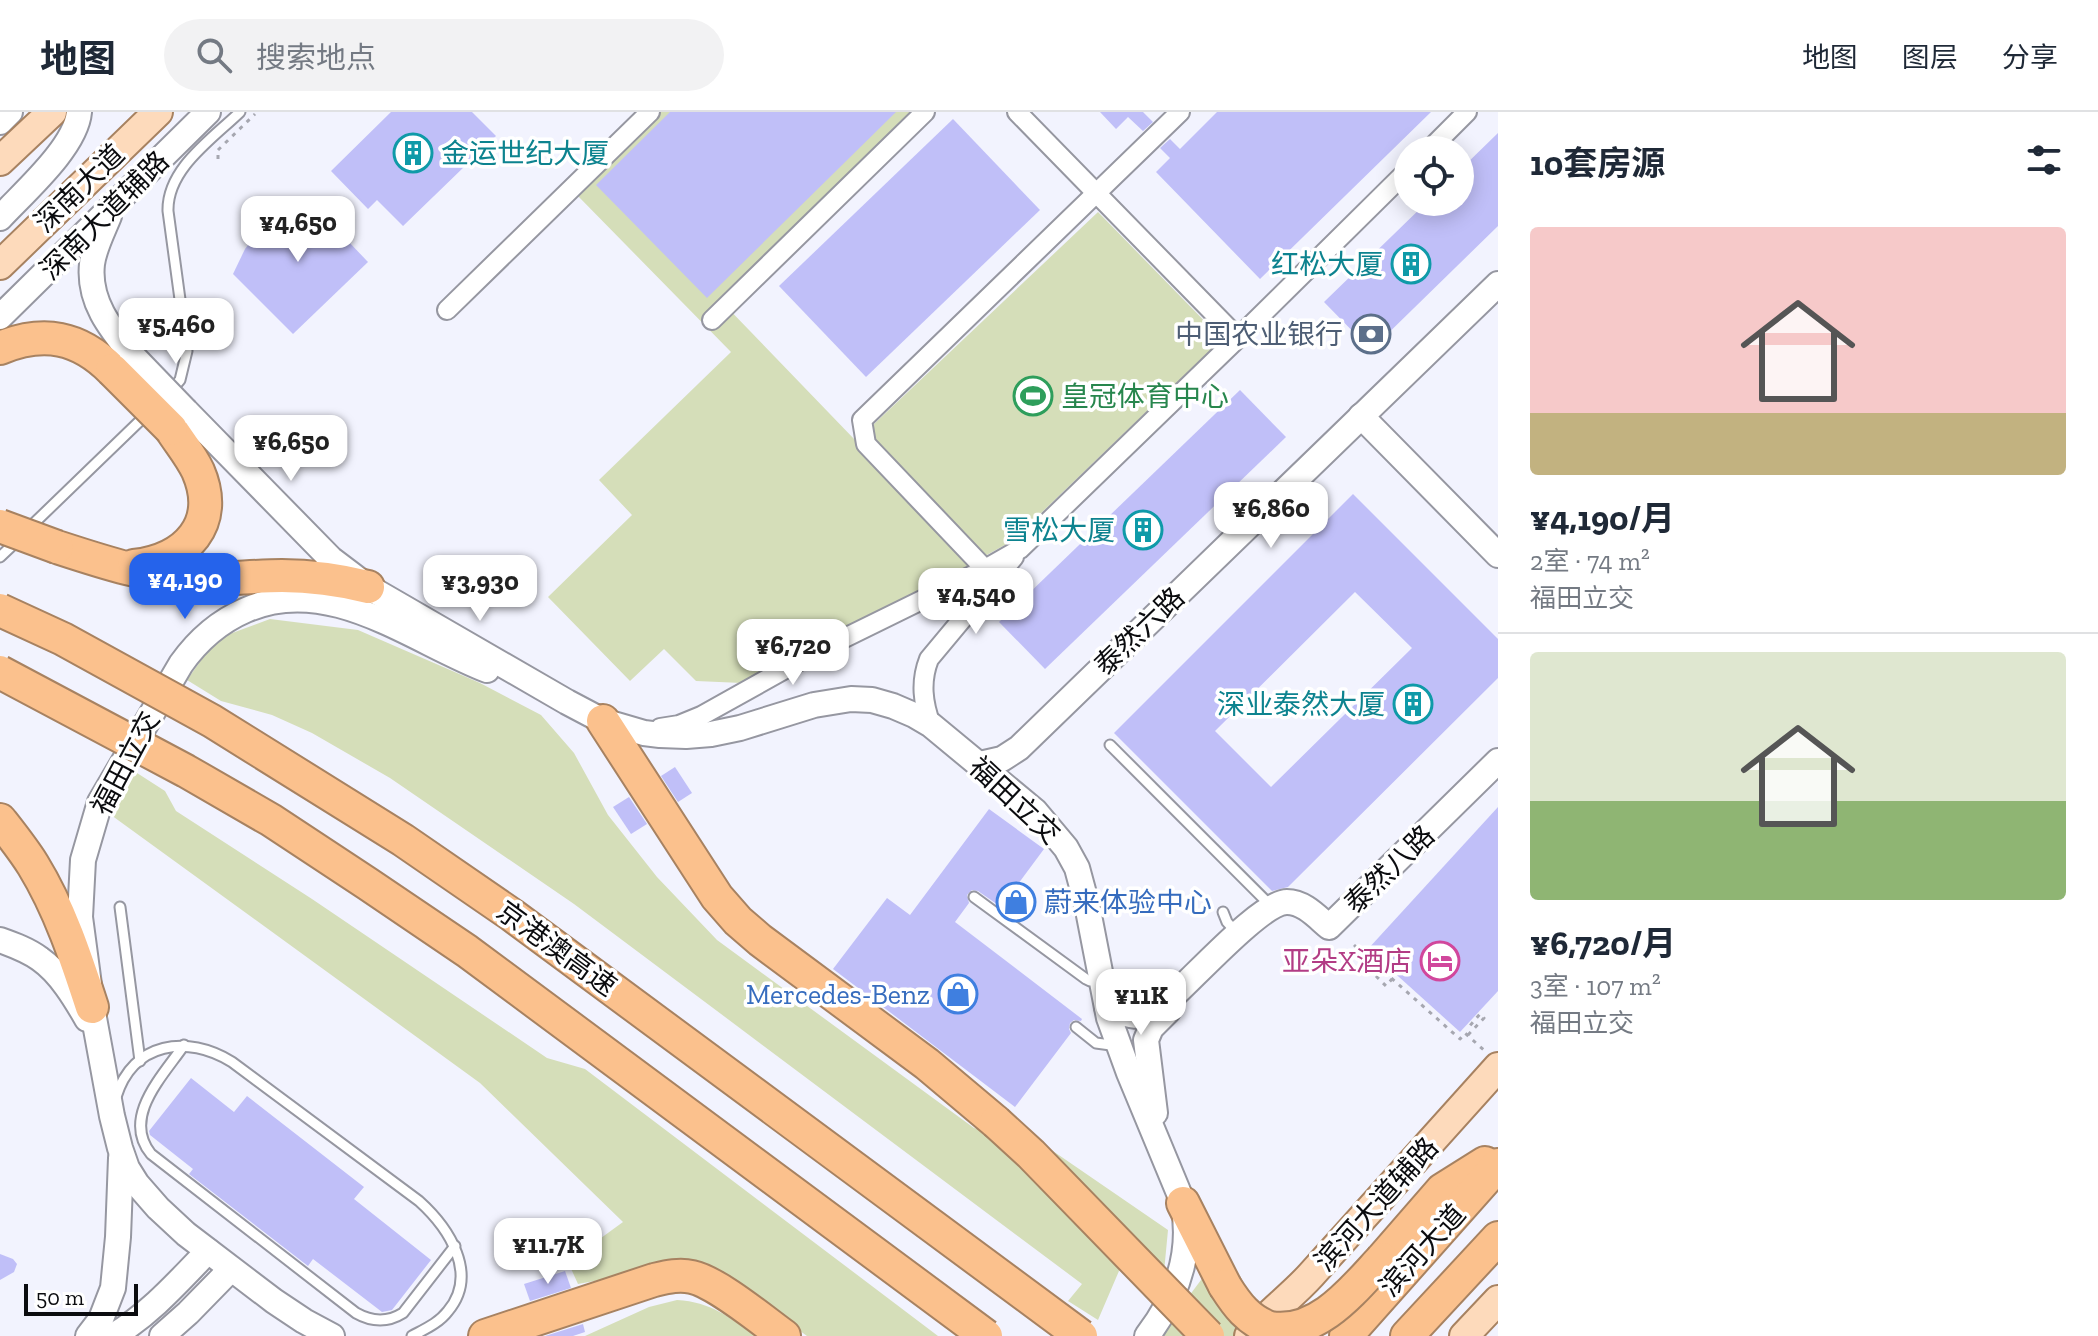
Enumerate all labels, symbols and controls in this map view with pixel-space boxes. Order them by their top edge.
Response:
search box [164,19,724,91]
icon: search [192,33,236,77]
text: 地图 [40,36,116,82]
text: 搜索地点 [256,40,376,76]
text: 地图 [1802,41,1858,74]
text: 图层 [1902,41,1958,74]
text: 分享 [2002,41,2058,74]
building icon: 金运世纪大厦 [392,132,434,174]
map controls [1394,136,1474,216]
button: locate [1394,136,1474,216]
place label: 金运世纪大厦 [441,137,609,170]
street label: 深南大道 [28,138,131,239]
icon: filters [2022,138,2066,182]
text: 10套房源 [1530,143,1665,184]
street label: 深南大道辅路 [33,144,175,286]
pin: ¥4,650 [233,196,363,264]
text: ¥4,650 [259,206,337,238]
building icon: 红松大厦 [1390,243,1432,285]
place label: 红松大厦 [1271,248,1383,281]
icon: home [1726,279,1870,423]
pin: ¥5,460 [111,298,241,366]
text: ¥5,460 [137,308,215,340]
bank icon: 中国农业银行 [1350,313,1392,355]
place label: 中国农业银行 [1175,318,1343,351]
sports icon: 皇冠体育中心 [1012,375,1054,417]
place label: 皇冠体育中心 [1061,380,1229,413]
pin: ¥6,650 [226,415,356,483]
text: ¥6,650 [252,425,330,457]
pin: ¥6,860 [1206,482,1336,550]
text: ¥6,860 [1232,492,1310,524]
text: ¥4,190/月 [1530,498,1675,539]
building icon: 雪松大厦 [1122,509,1164,551]
place label: 雪松大厦 [1003,514,1115,547]
text: 2室 · 74 m² [1530,545,1650,577]
pin: ¥4,190 [120,553,250,621]
pin: ¥3,930 [415,555,545,623]
text: ¥4,190 [147,563,223,595]
text: ¥3,930 [441,565,519,597]
pin: ¥4,540 [911,568,1041,636]
text: ¥4,540 [936,578,1016,610]
street label: 泰然六路 [1088,581,1191,682]
text: 福田立交 [1530,582,1634,614]
pin: ¥6,720 [728,619,858,687]
text: ¥6,720 [755,629,831,661]
building icon: 深业泰然大厦 [1392,683,1434,725]
place label: 深业泰然大厦 [1217,688,1385,721]
icon: home [1726,704,1870,848]
street label: 福田立交 [85,706,166,820]
street label: 福田立交 [962,750,1067,851]
street label: 泰然八路 [1338,819,1441,920]
shop icon: 蔚来体验中心 [995,881,1037,923]
place label: 蔚来体验中心 [1044,886,1212,919]
street label: 京港澳高速 [490,894,623,1003]
text: ¥6,720/月 [1530,923,1676,964]
hotel icon: 亚朵X酒店 [1419,940,1461,982]
place label: 亚朵X酒店 [1282,945,1412,978]
pin: ¥11K [1094,969,1188,1037]
text: 3室 · 107 m² [1530,970,1661,1002]
shop icon: Mercedes-Benz [937,973,979,1015]
place label: Mercedes-Benz [746,978,930,1011]
text: ¥11K [1114,979,1168,1011]
text: 福田立交 [1530,1007,1634,1039]
street label: 滨河大道辅路 [1307,1130,1445,1278]
street label: 滨河大道 [1372,1197,1472,1303]
pin: ¥11.7K [483,1218,613,1286]
text: ¥11.7K [512,1228,584,1260]
scale bar [24,1280,138,1316]
text: 50 m [36,1284,84,1311]

